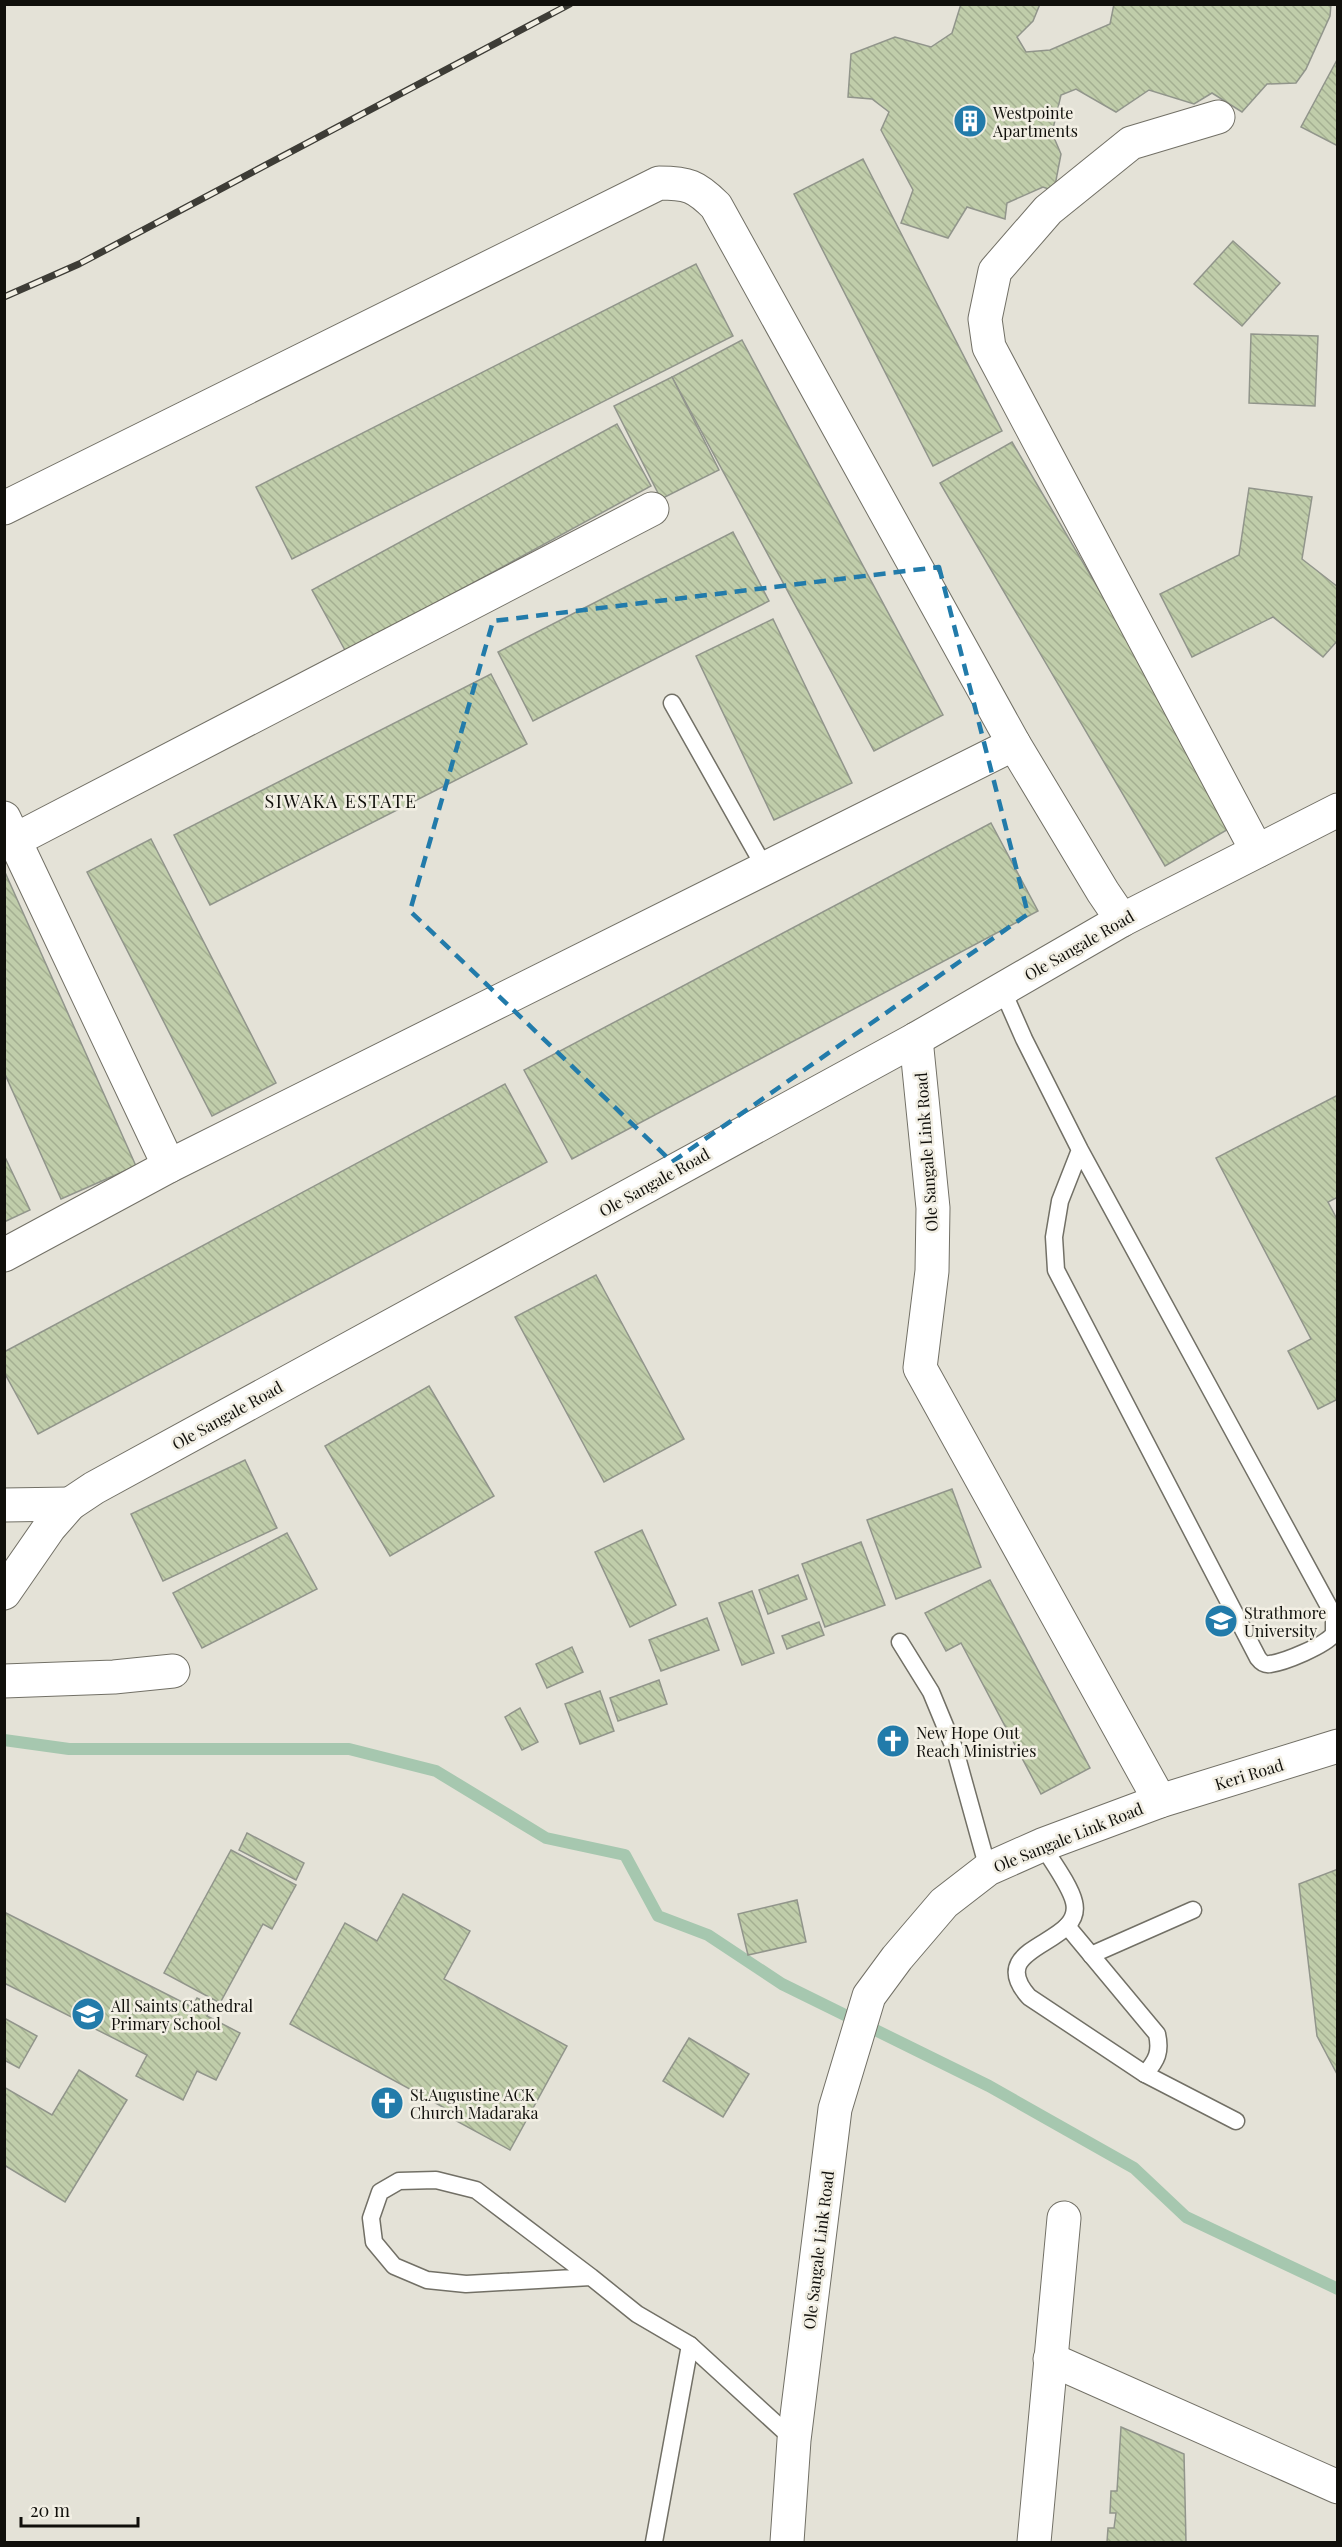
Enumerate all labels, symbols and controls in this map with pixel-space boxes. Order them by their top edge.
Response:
place label: Westpointe Apartments [992,102,1078,141]
building icon: Westpointe Apartments [952,103,988,139]
district label: SIWAKA ESTATE [265,789,417,813]
street label: Ole Sangale Road [1020,905,1138,985]
street label: Ole Sangale Link Road [910,1072,942,1232]
street label: Ole Sangale Road [595,1143,713,1221]
street label: Ole Sangale Road [168,1376,286,1454]
place label: Strathmore University [1244,1602,1326,1641]
school or university icon: Strathmore University [1203,1603,1239,1639]
place label: New Hope Out Reach Ministries [916,1722,1036,1761]
church icon: New Hope Out Reach Ministries [875,1723,911,1759]
street label: Keri Road [1212,1754,1286,1794]
street label: Ole Sangale Link Road [990,1797,1146,1877]
place label: All Saints Cathedral Primary School [110,1995,253,2034]
school or university icon: All Saints Cathedral Primary School [70,1996,106,2032]
place label: St.Augustine ACK Church Madaraka [410,2084,538,2123]
church icon: St.Augustine ACK Church Madaraka [369,2085,405,2121]
street label: Ole Sangale Link Road [798,2170,838,2330]
scale bar [21,2490,138,2528]
text: 20 m [30,2498,70,2522]

